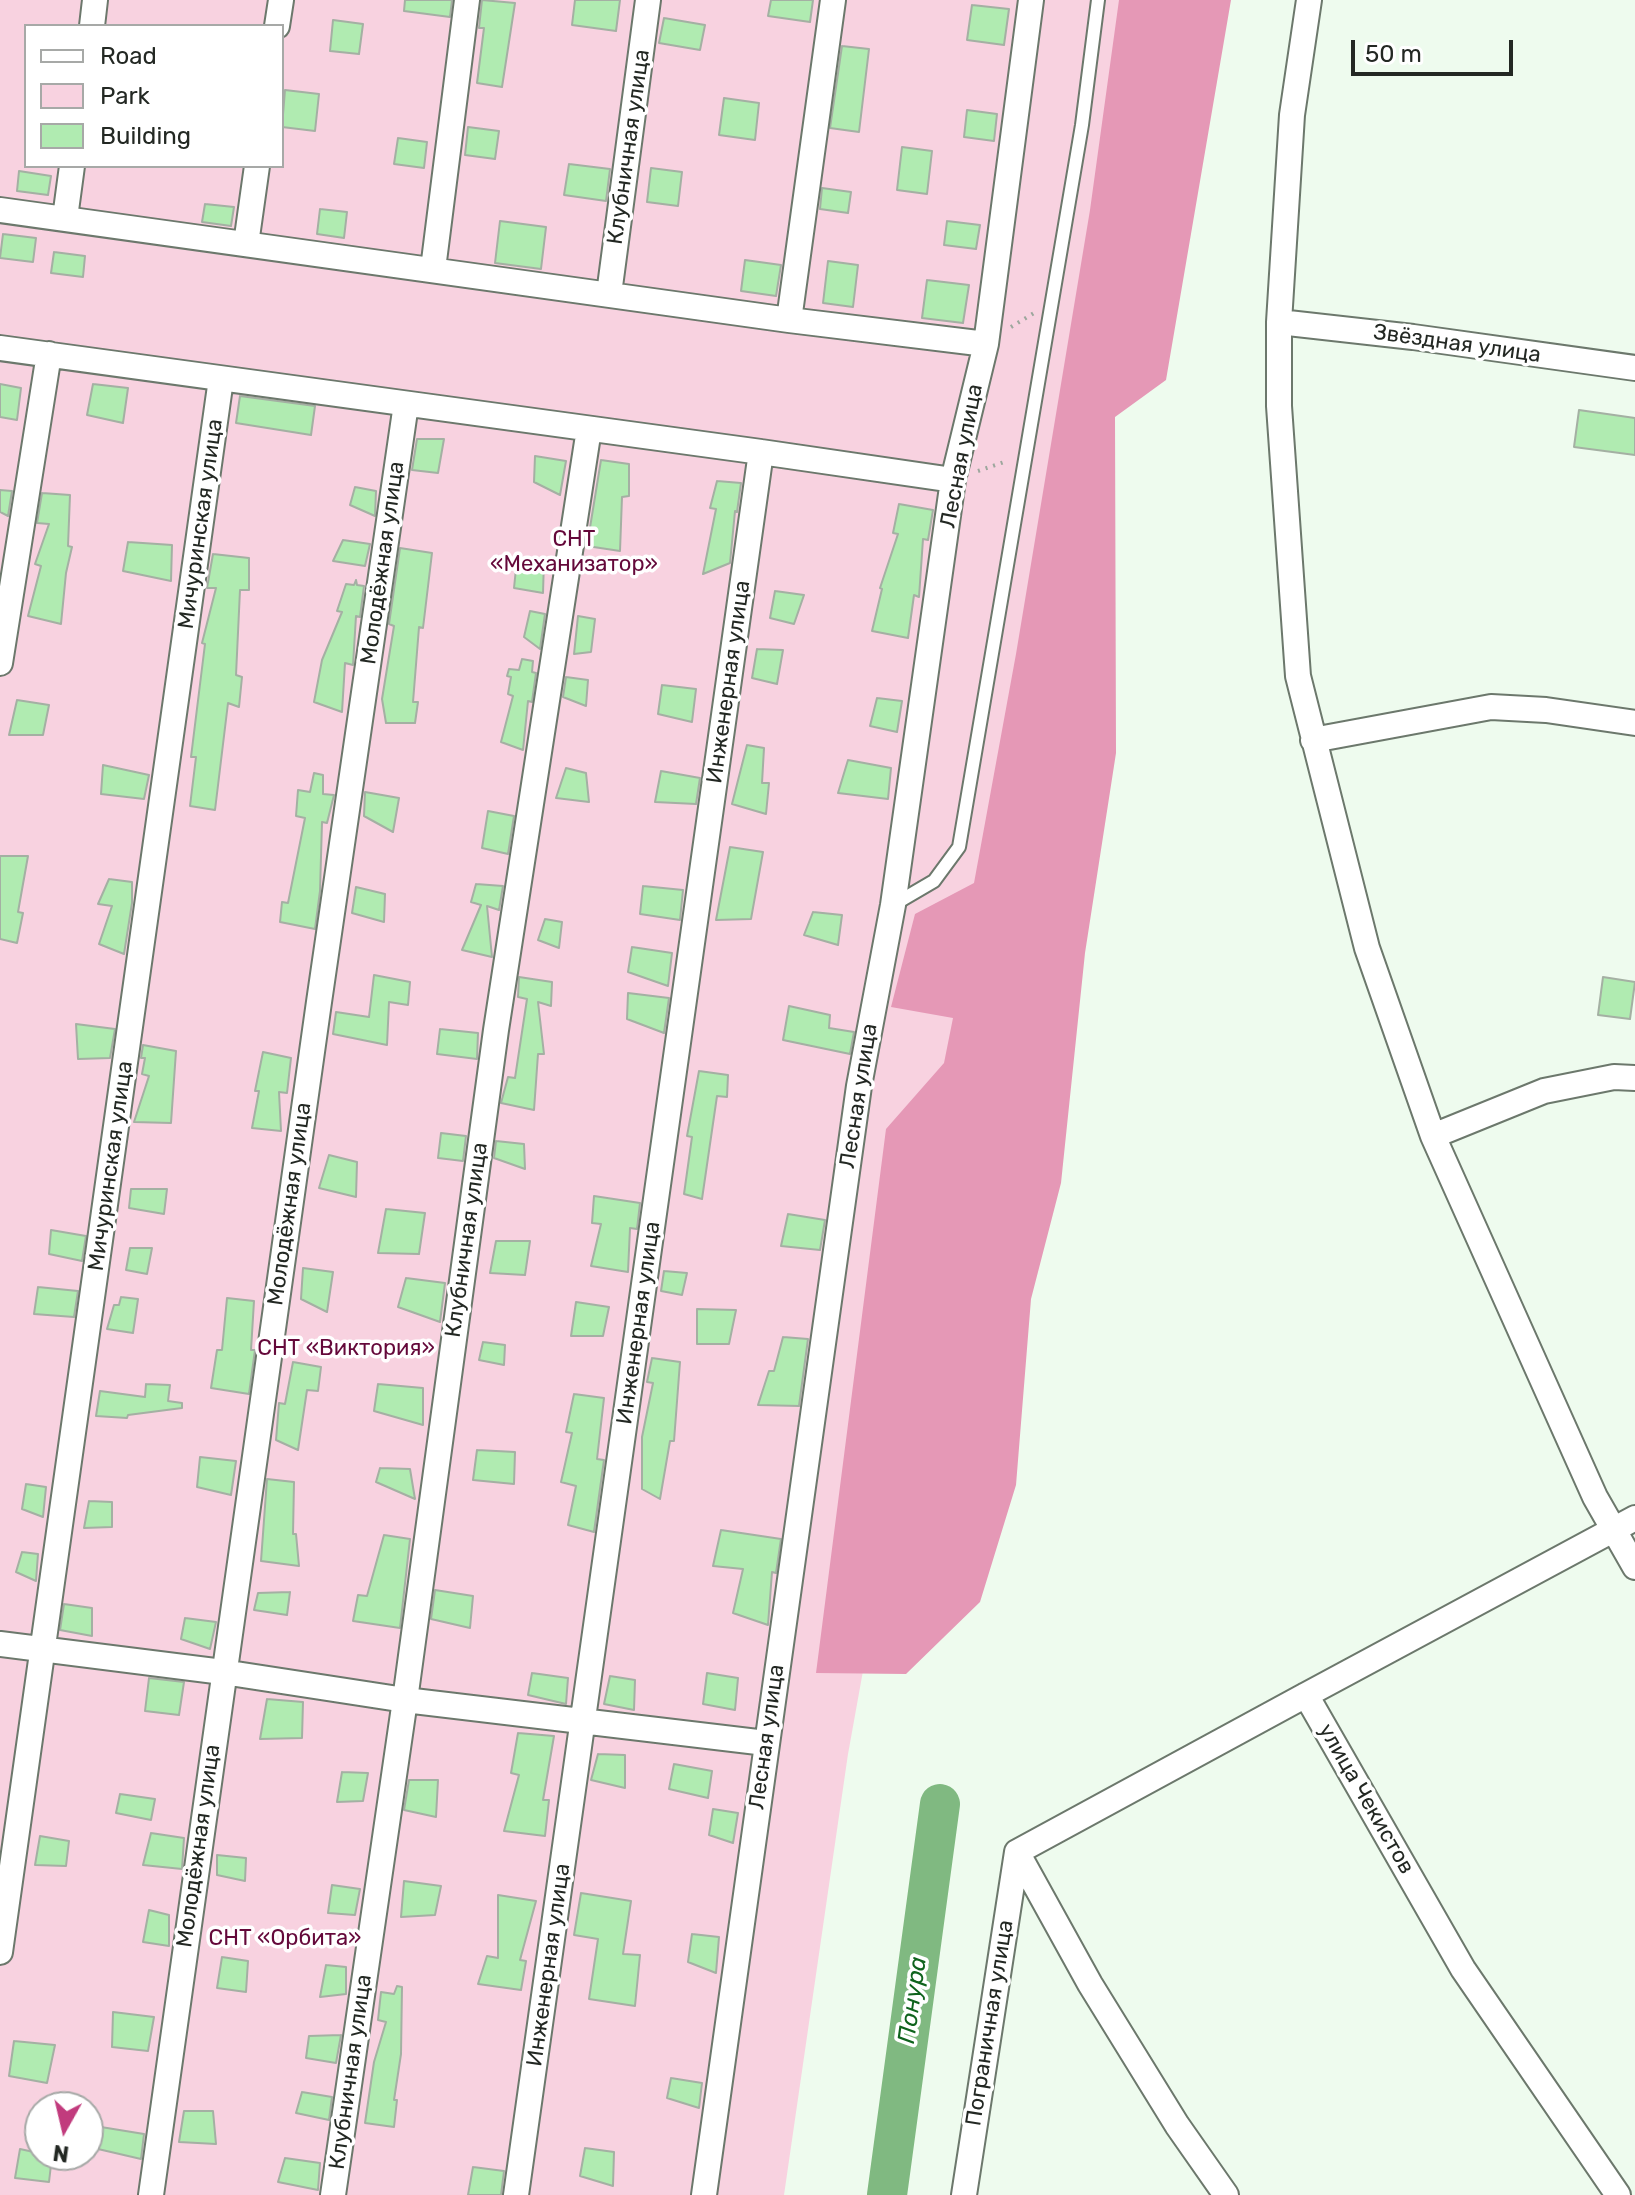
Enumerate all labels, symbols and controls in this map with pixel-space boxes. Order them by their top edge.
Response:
legend [24,24,284,168]
scale bar [1355,24,1517,74]
text: 50 m [1365,40,1422,68]
text: Road [100,42,157,70]
street label: Клубничная улица [602,48,656,246]
text: Park [100,82,150,110]
text: Building [100,122,191,150]
street label: Звёздная улица [1371,319,1543,369]
street label: Лесная улица [935,382,989,530]
street label: Мичуринская улица [173,417,229,631]
street label: Молодёжная улица [356,460,410,666]
park label: СНТ «Механизатор» [490,527,658,578]
street label: Инженерная улица [702,579,756,785]
street label: Лесная улица [835,1022,883,1170]
street label: Мичуринская улица [83,1059,139,1273]
street label: Молодёжная улица [263,1101,317,1307]
street label: Клубничная улица [440,1141,494,1339]
street label: Инженерная улица [612,1220,666,1426]
park label: СНТ «Виктория» [257,1336,435,1362]
street label: Лесная улица [744,1663,790,1811]
street label: улица Чекистов [1312,1719,1420,1879]
street label: Молодёжная улица [172,1743,226,1949]
street label: Инженерная улица [522,1862,576,2068]
street label: Пограничная улица [961,1918,1019,2128]
park label: СНТ «Орбита» [209,1926,361,1952]
water label: Понура [893,1955,933,2045]
street label: Клубничная улица [324,1973,378,2171]
north arrow [24,2091,104,2171]
text: N [51,2139,71,2168]

